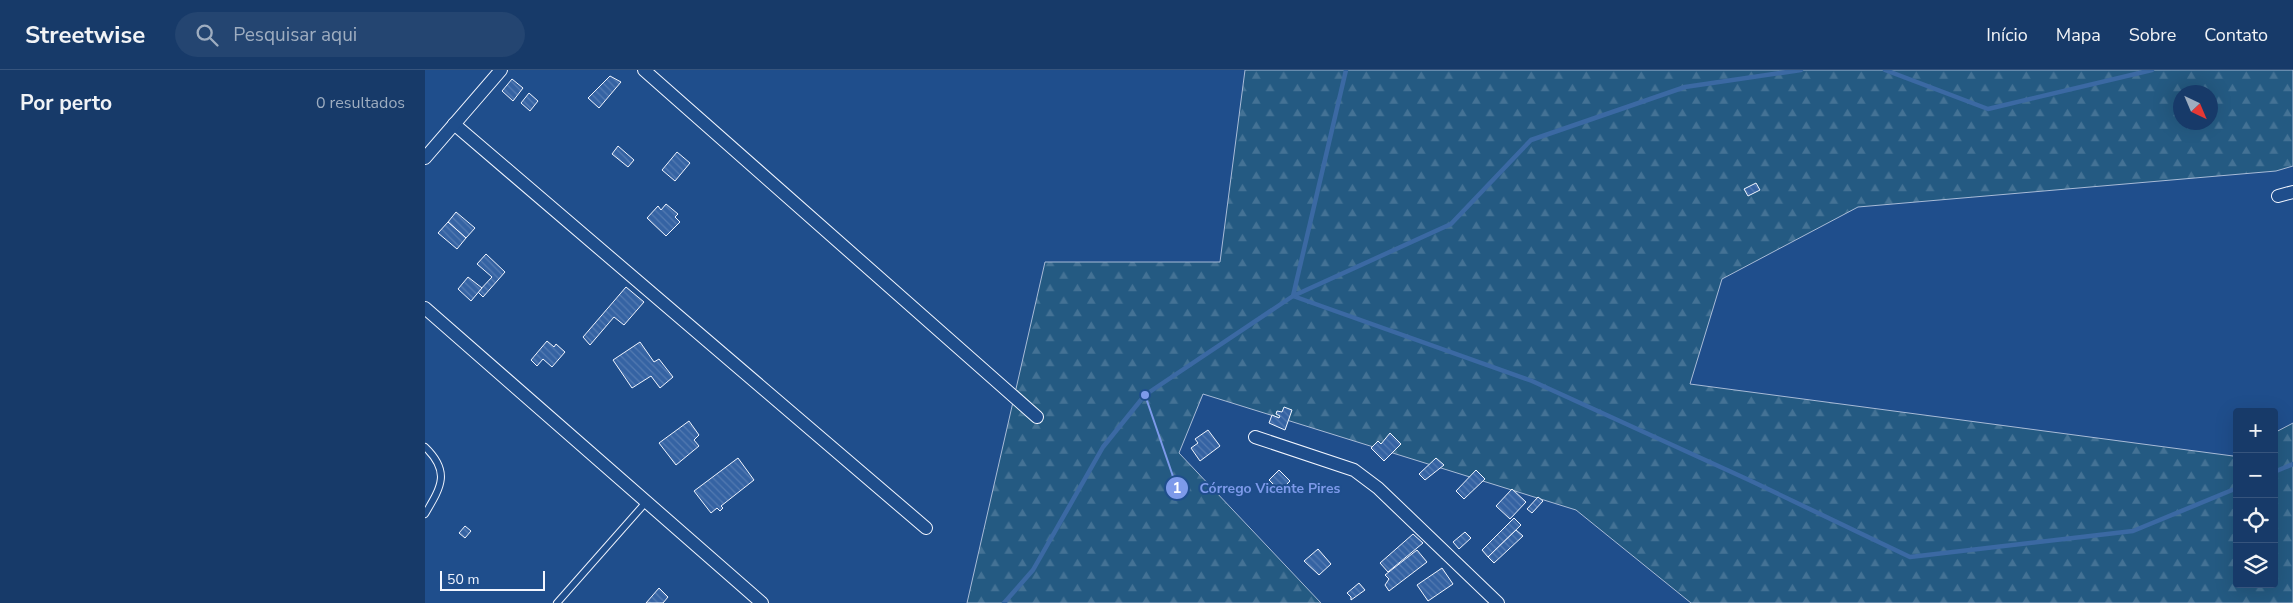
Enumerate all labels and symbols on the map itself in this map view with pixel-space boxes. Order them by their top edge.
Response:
north arrow [2173,85,2218,130]
callout: Córrego Vicente Pires [1165,474,1350,503]
text: 1 [1172,478,1182,498]
text: Córrego Vicente Pires [1200,479,1341,498]
scale bar [440,568,545,591]

